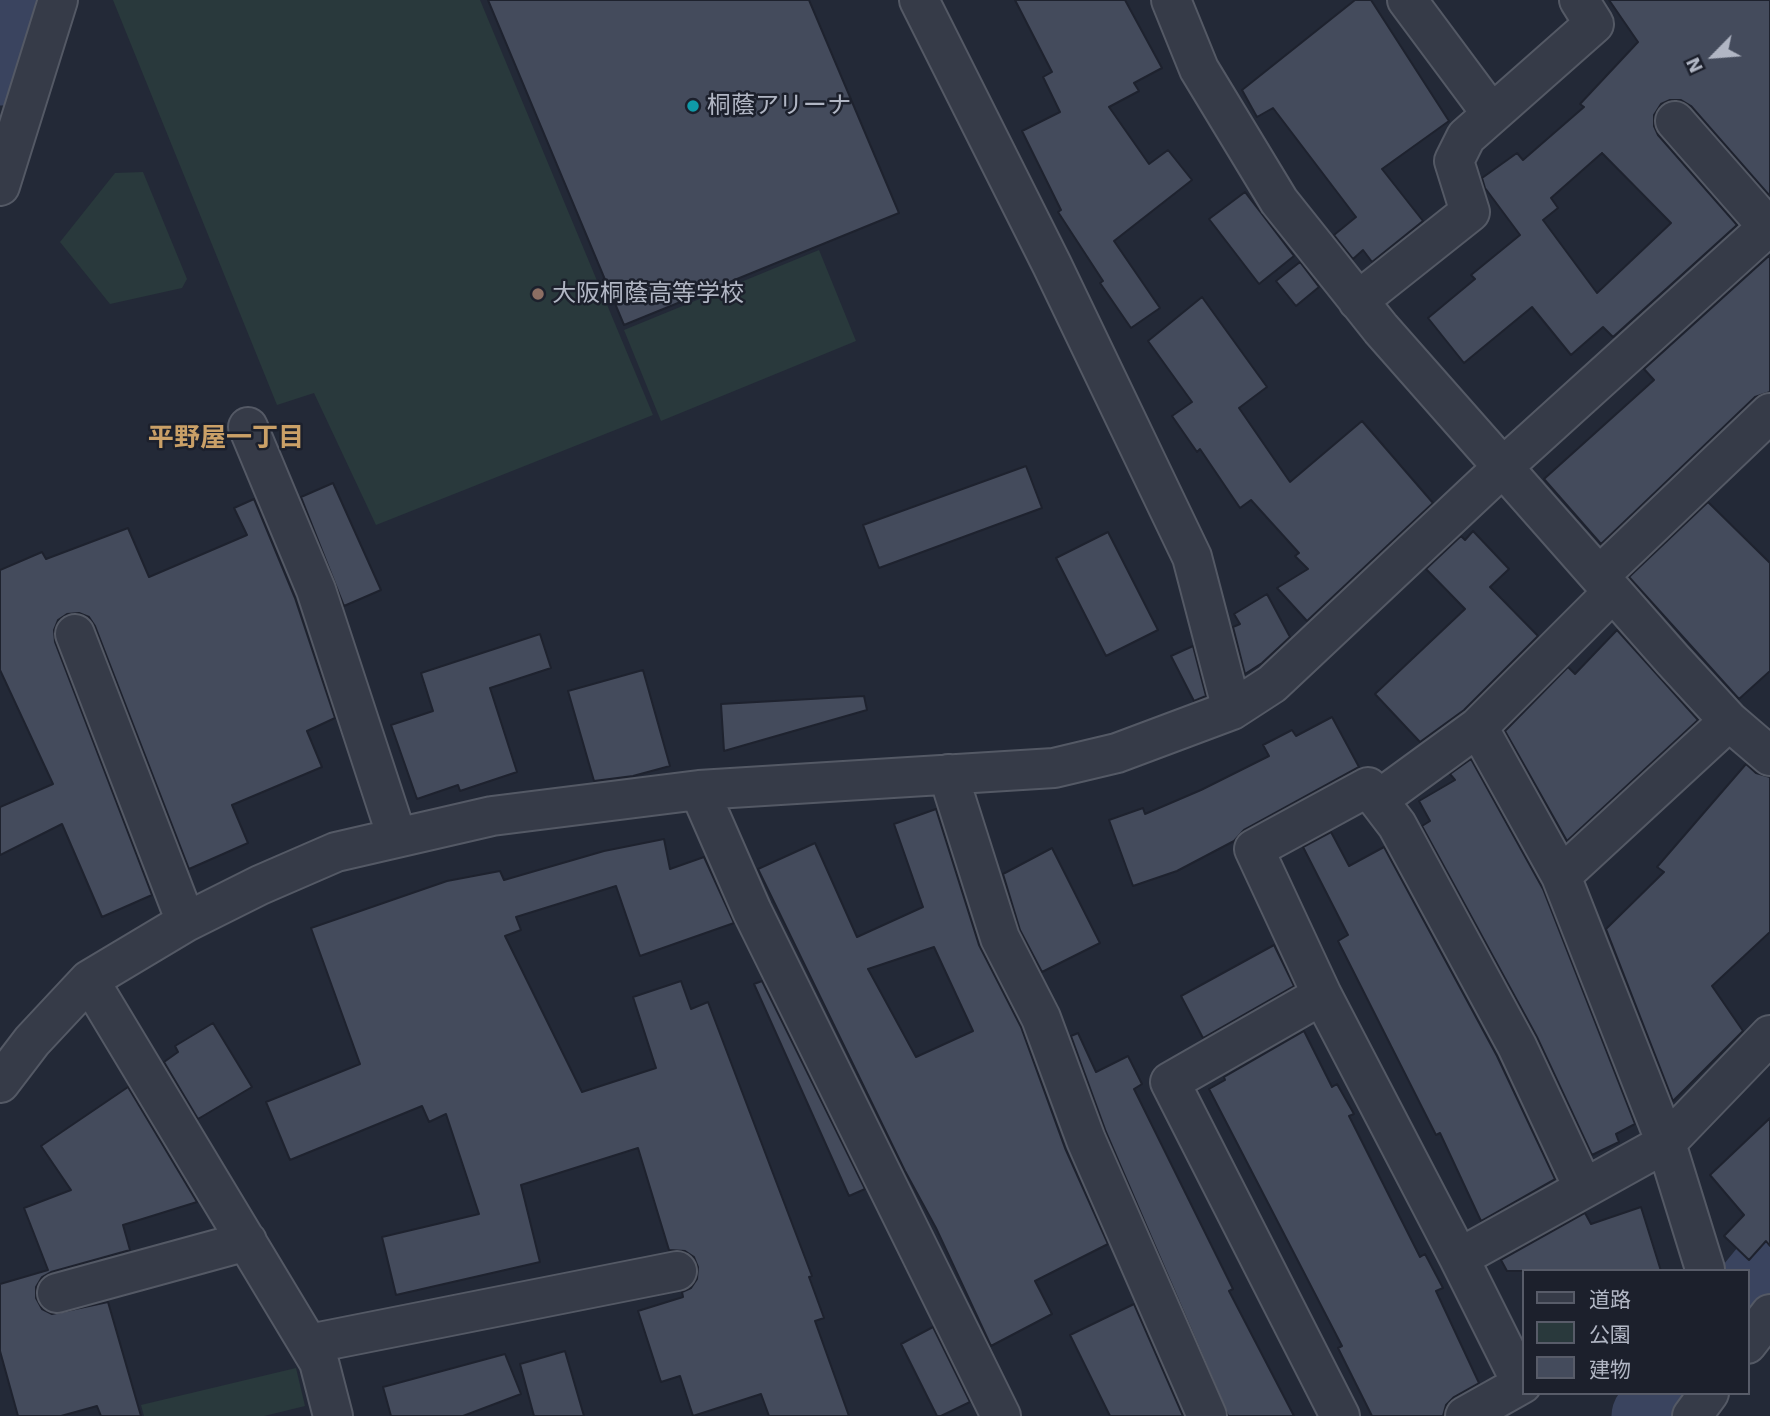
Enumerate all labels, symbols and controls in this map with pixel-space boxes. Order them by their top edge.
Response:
north arrow [1679,21,1749,91]
text: N [1681,54,1708,76]
place label: 桐蔭アリーナ [707,92,851,120]
marker: 桐蔭アリーナ [685,98,701,114]
place label: 大阪桐蔭高等学校 [552,280,744,308]
marker: 大阪桐蔭高等学校 [530,286,546,302]
district label: 平野屋一丁目 [148,422,304,454]
legend [1522,1269,1749,1395]
text: 道路 [1589,1287,1631,1312]
text: 公園 [1589,1322,1631,1347]
text: 建物 [1589,1357,1631,1382]

